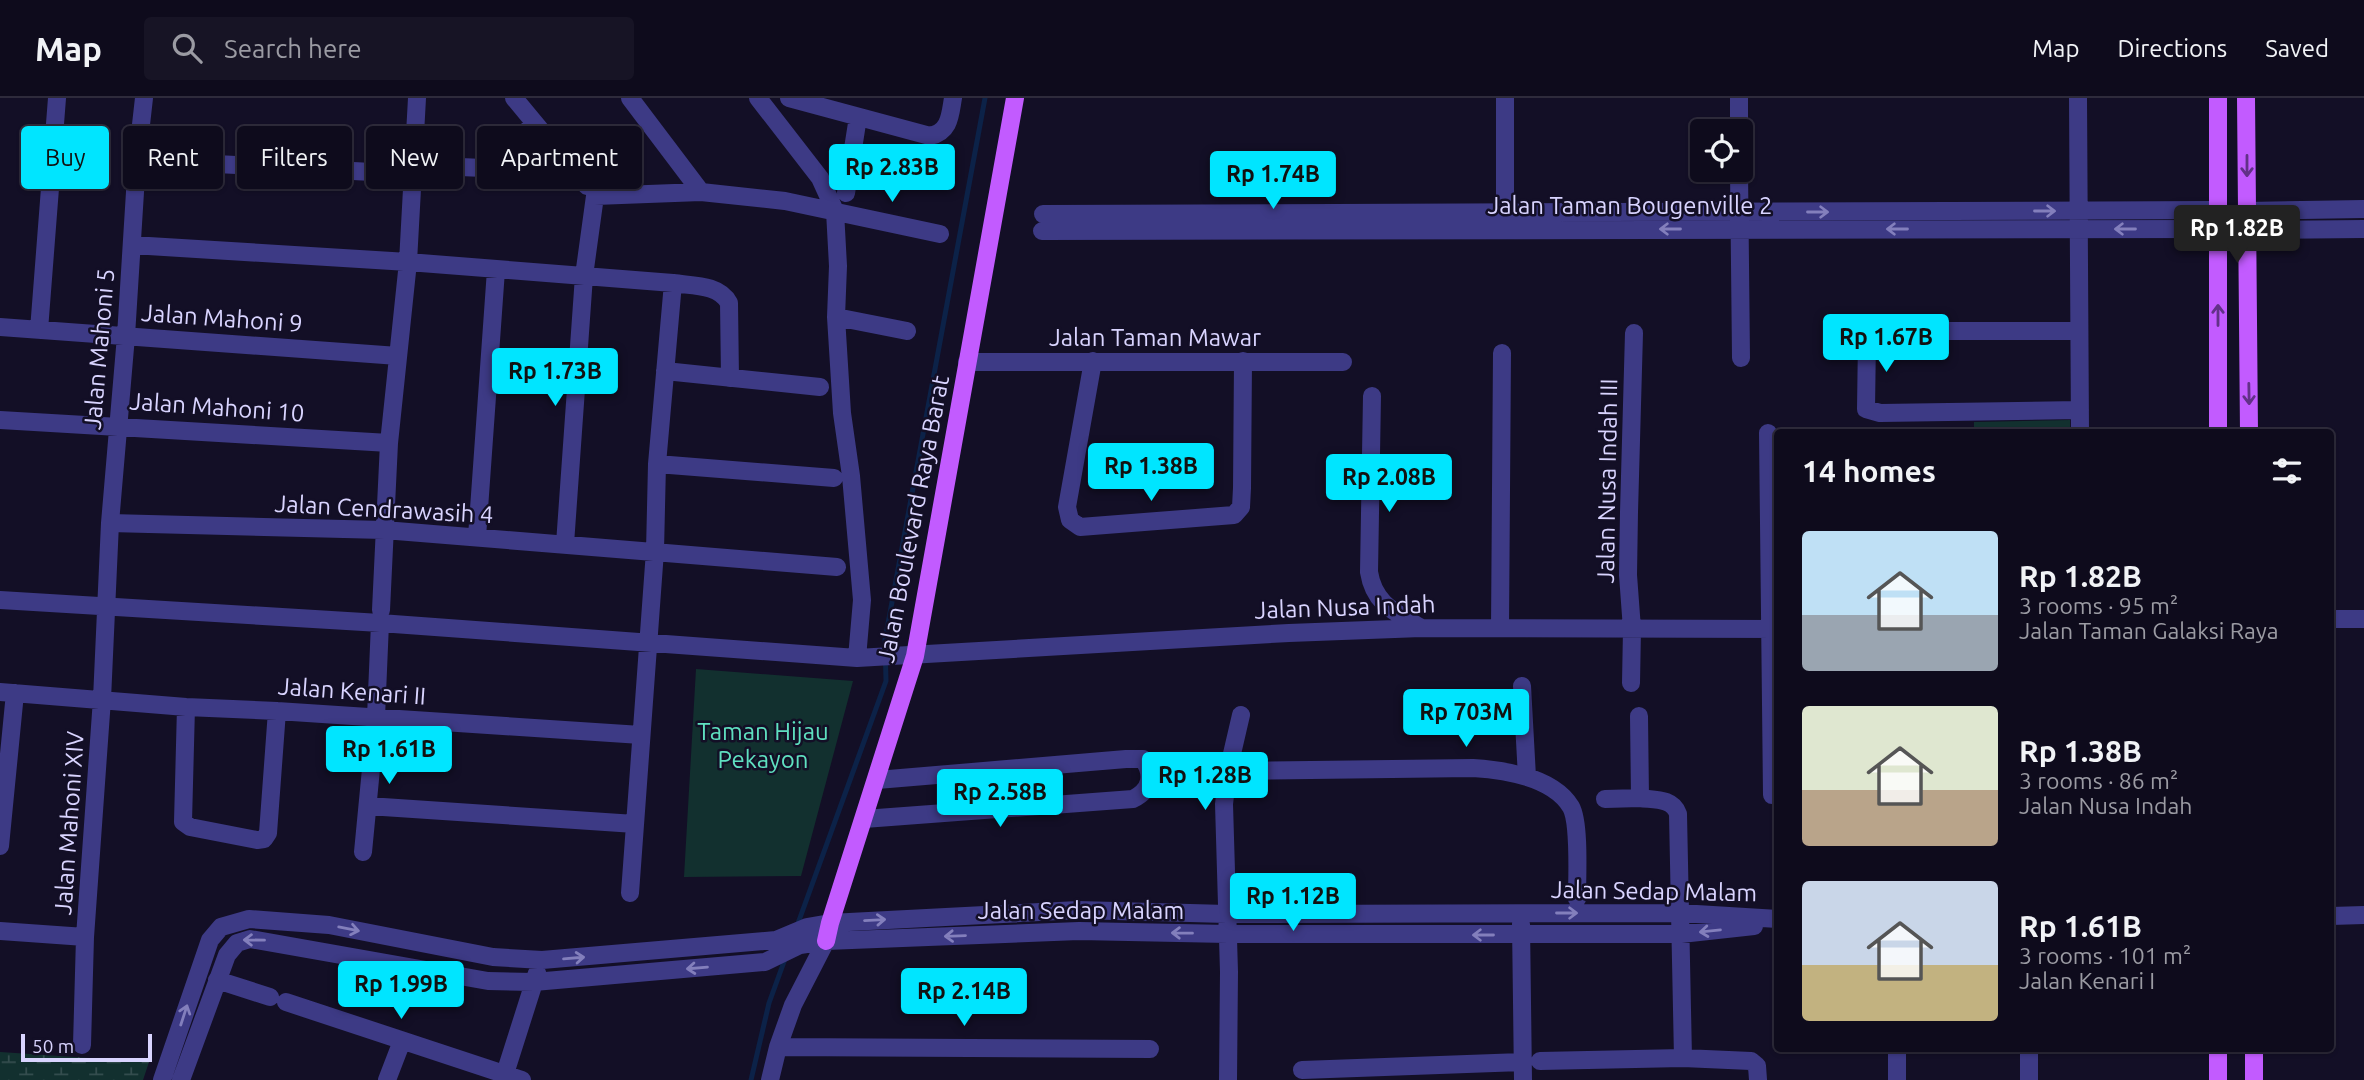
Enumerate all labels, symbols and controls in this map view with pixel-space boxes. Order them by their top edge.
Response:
search box [144,17,634,80]
icon: search [168,29,206,67]
text: Map [35,30,102,67]
text: Search here [224,34,362,63]
text: Map [2032,35,2079,62]
text: Directions [2117,35,2227,62]
text: Saved [2265,35,2329,62]
map controls [1690,119,1753,182]
button: locate [1690,119,1753,182]
chip: Buy [21,126,109,189]
chip: Rent [123,126,223,189]
chip: Filters [237,126,352,189]
chip: New [366,126,463,189]
chip: Apartment [477,126,642,189]
pin: Rp 2.83B [820,144,964,204]
pin: Rp 1.74B [1201,152,1345,211]
text: Rp 2.83B [845,154,939,179]
one-way arrow [2240,154,2254,177]
text: Rp 1.74B [1226,161,1320,186]
street label: Jalan Taman Bougenville 2 [1487,192,1773,219]
one-way arrow [2033,204,2056,218]
one-way arrow [1806,205,1829,219]
pin: Rp 1.82B [2165,206,2309,265]
text: Rp 1.82B [2190,215,2284,240]
one-way arrow [1659,222,1682,236]
one-way arrow [1886,222,1909,236]
one-way arrow [2114,222,2137,236]
street label: Jalan Mahoni 5 [79,267,119,431]
street label: Jalan Mahoni 9 [140,299,304,337]
one-way arrow [2211,304,2225,327]
pin: Rp 1.67B [1814,314,1958,374]
street label: Jalan Taman Mawar [1049,324,1261,351]
text: Rp 1.67B [1839,324,1933,349]
pin: Rp 1.73B [483,348,627,408]
text: Rp 1.73B [508,358,602,383]
street label: Jalan Boulevard Raya Barat [872,372,954,665]
street label: Jalan Nusa Indah III [1592,378,1622,584]
one-way arrow [2242,382,2255,405]
street label: Jalan Mahoni 10 [129,387,305,427]
pin: Rp 1.38B [1079,444,1223,503]
icon: filters [2268,452,2306,490]
text: Rp 1.38B [1104,453,1198,478]
pin: Rp 2.08B [1317,454,1461,514]
text: 14 homes [1802,454,1936,488]
text: Rp 2.08B [1342,464,1436,489]
street label: Jalan Cendrawasih 4 [274,490,494,528]
icon: home [1858,559,1942,643]
text: Rp 1.82B [2019,559,2142,593]
street label: Jalan Nusa Indah [1254,590,1436,624]
text: 3 rooms · 95 m² [2019,593,2178,618]
text: Jalan Taman Galaksi Raya [2019,618,2279,643]
street label: Jalan Kenari II [277,672,427,710]
pin: Rp 703M [1401,690,1531,749]
text: Rp 703M [1419,699,1513,724]
park label: Taman Hijau Pekayon [697,718,829,773]
pin: Rp 1.61B [317,726,461,786]
street label: Jalan Mahoni XIV [49,730,89,916]
icon: home [1858,734,1942,818]
text: Rp 1.38B [2019,734,2142,768]
text: Rp 1.61B [342,736,436,761]
pin: Rp 1.28B [1133,752,1277,812]
text: Rp 1.28B [1158,762,1252,787]
text: 3 rooms · 86 m² [2019,768,2178,793]
pin: Rp 2.58B [928,770,1072,829]
text: Rp 2.58B [953,779,1047,804]
text: Jalan Nusa Indah [2019,793,2193,818]
pin: Rp 1.12B [1221,874,1365,933]
street label: Jalan Sedap Malam [1551,876,1757,906]
text: Rp 1.12B [1246,883,1340,908]
street label: Jalan Sedap Malam [978,897,1184,924]
one-way arrow [1556,906,1579,920]
icon: home [1858,909,1942,993]
text: Rp 1.61B [2019,909,2142,943]
one-way arrow [863,914,886,927]
one-way arrow [337,923,360,937]
one-way arrow [1699,924,1722,937]
one-way arrow [1171,926,1194,940]
one-way arrow [1472,928,1495,942]
one-way arrow [943,929,966,942]
one-way arrow [243,934,266,947]
text: 3 rooms · 101 m² [2019,943,2191,968]
one-way arrow [562,951,584,964]
pin: Rp 1.99B [329,962,473,1021]
one-way arrow [687,962,709,975]
pin: Rp 2.14B [892,968,1036,1028]
text: Jalan Kenari I [2019,968,2155,993]
text: Rp 1.99B [354,971,448,996]
text: Rp 2.14B [917,978,1011,1003]
one-way arrow [178,1005,191,1027]
scale bar [21,1031,152,1063]
text: 50 m [32,1035,74,1057]

